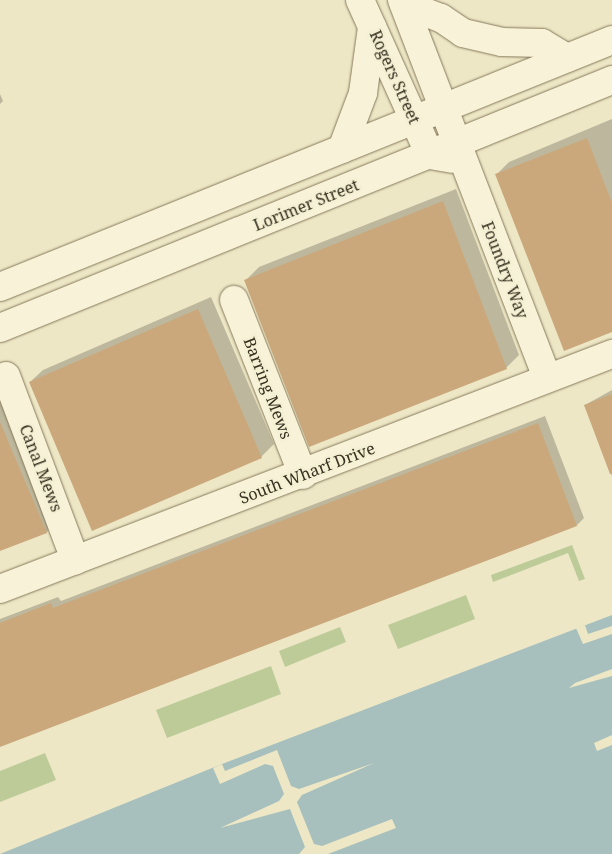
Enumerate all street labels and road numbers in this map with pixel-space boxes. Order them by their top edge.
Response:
street label: Rogers Street [366,27,424,127]
street label: Lorimer Street [251,175,361,235]
street label: Foundry Way [478,219,532,321]
street label: Barring Mews [240,334,296,442]
street label: Canal Mews [16,422,66,514]
street label: South Wharf Drive [236,438,378,508]

